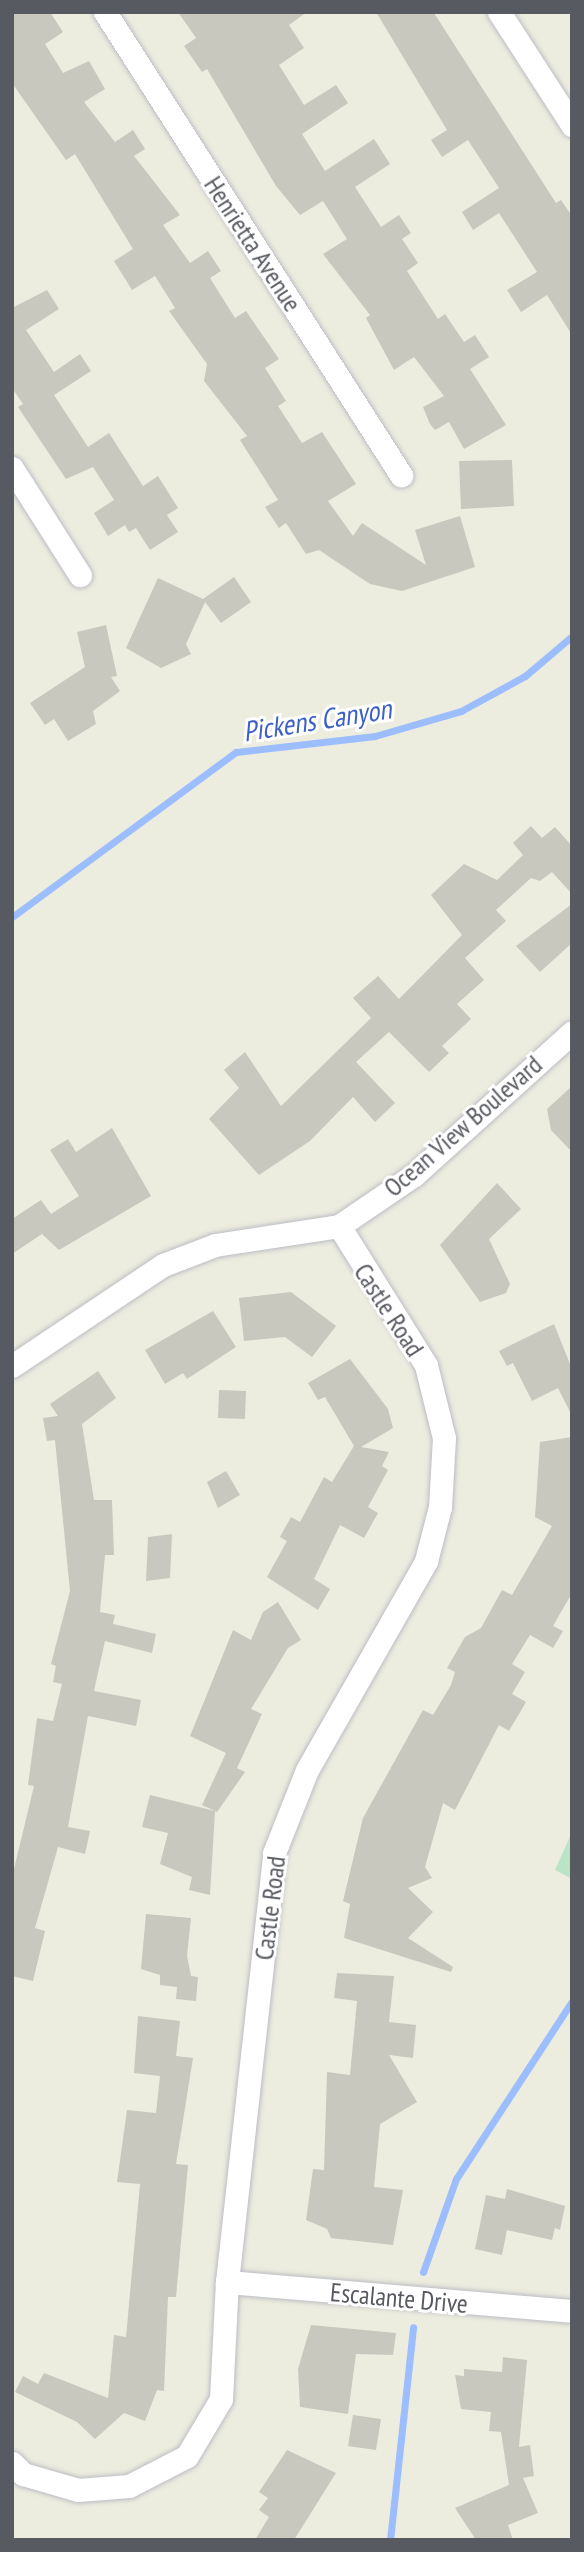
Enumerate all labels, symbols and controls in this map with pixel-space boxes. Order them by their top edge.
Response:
street label: Henrietta Avenue [198,170,308,318]
water label: Pickens Canyon [241,692,393,748]
street label: Ocean View Boulevard [377,1049,549,1203]
street label: Castle Road [347,1258,431,1362]
street label: Castle Road [248,1854,292,1962]
street label: Escalante Drive [329,2276,469,2320]

